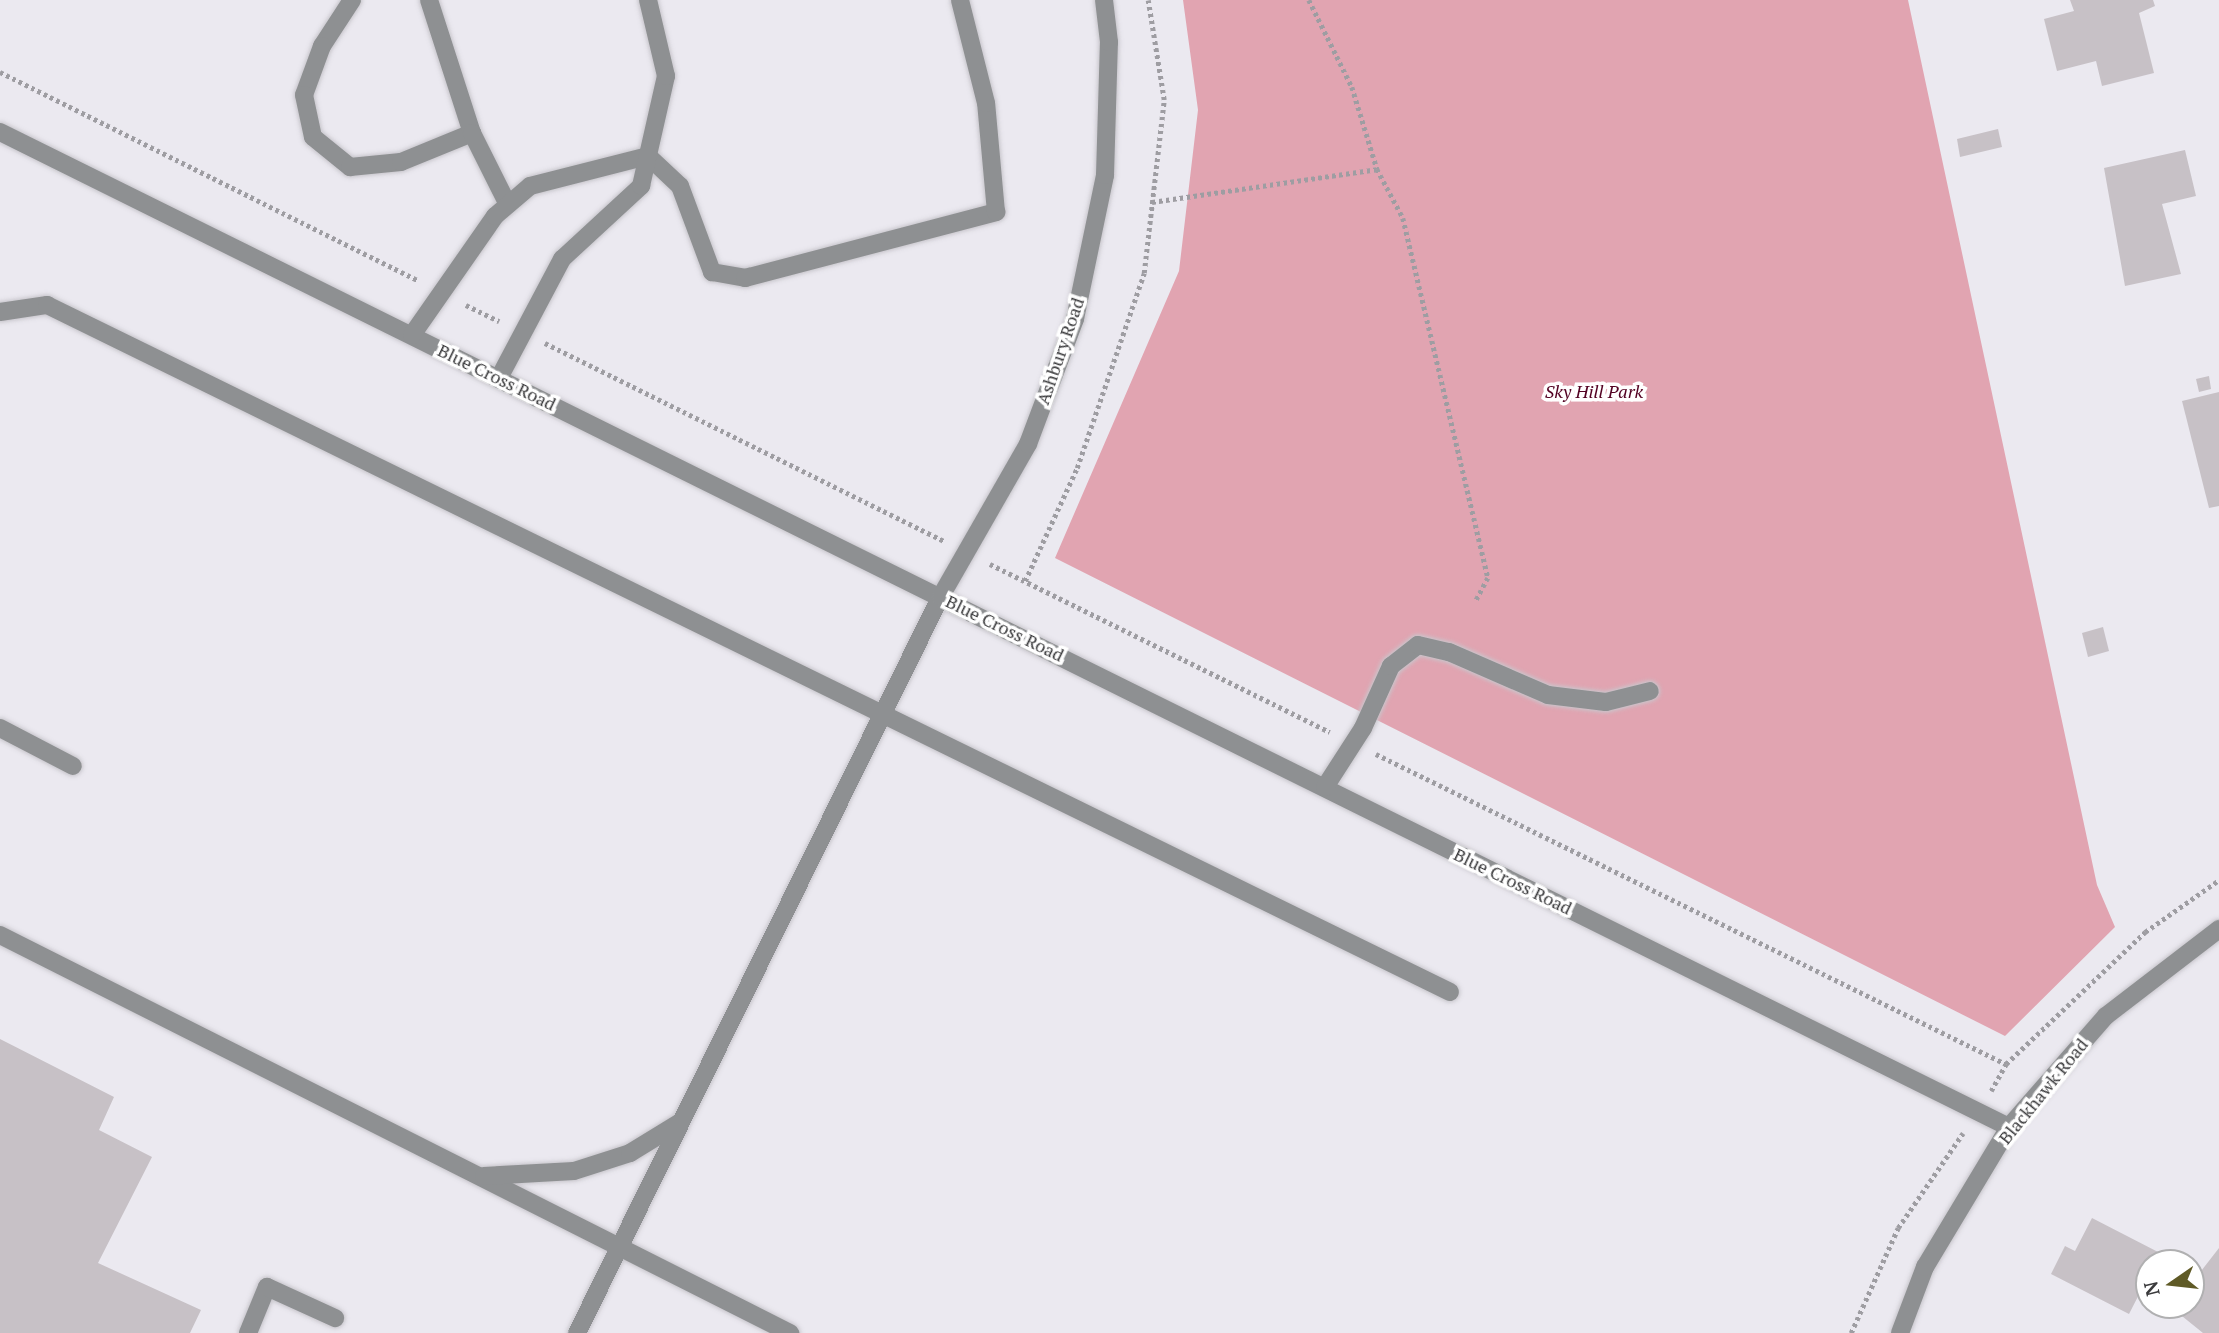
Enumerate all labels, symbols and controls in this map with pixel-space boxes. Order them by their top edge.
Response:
street label: Ashbury Road [1032,295,1088,407]
street label: Blue Cross Road [434,339,560,415]
park label: Sky Hill Park [1545,380,1643,402]
street label: Blue Cross Road [942,590,1068,666]
street label: Blue Cross Road [1450,843,1576,919]
street label: Blackhawk Road [1994,1034,2092,1148]
north arrow [2135,1249,2205,1319]
text: N [2137,1279,2165,1299]

